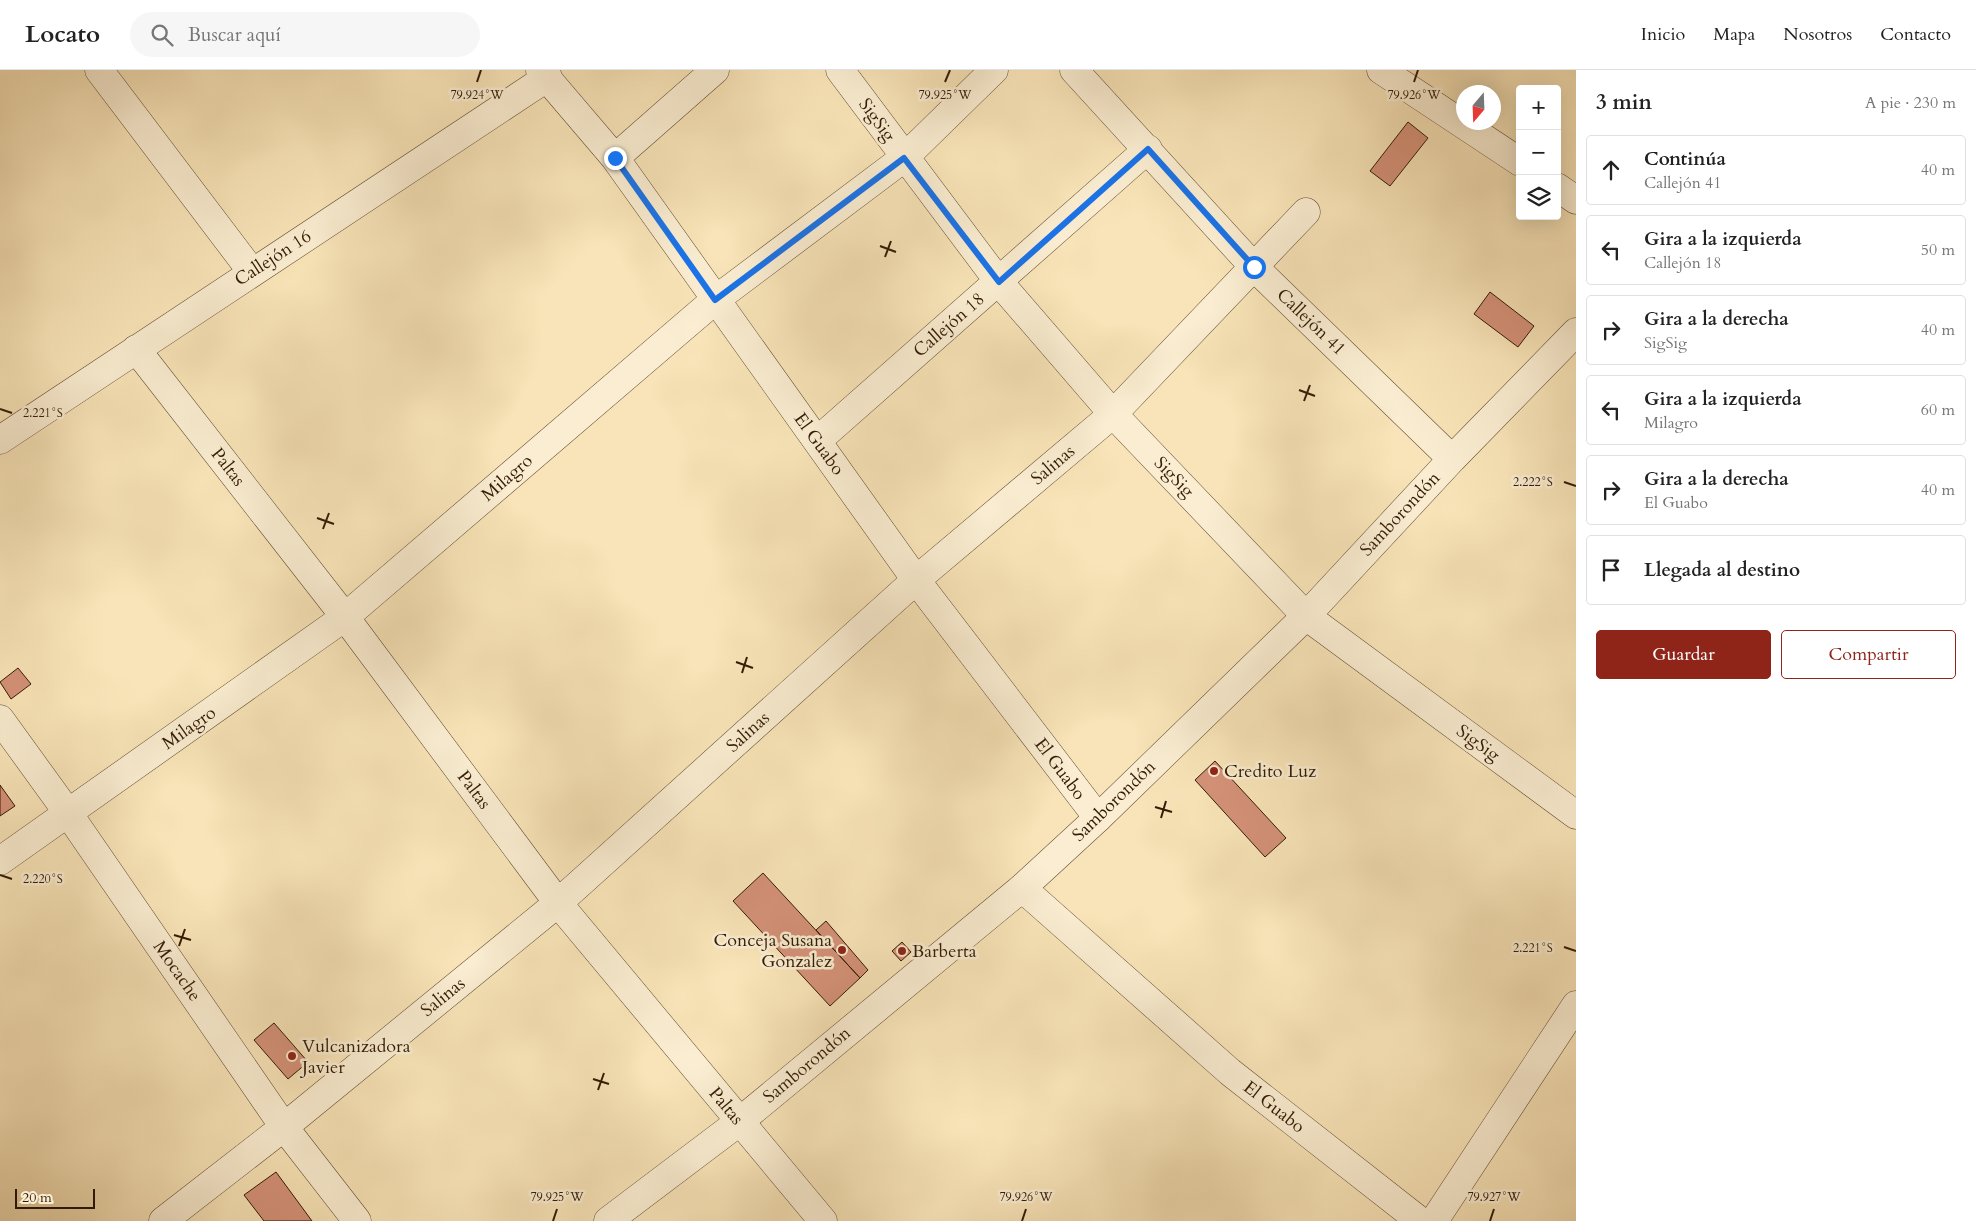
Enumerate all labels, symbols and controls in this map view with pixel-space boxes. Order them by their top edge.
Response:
search box [130,12,480,57]
text: Locato [25,18,100,51]
icon: search [148,21,176,49]
text: Buscar aquí [188,22,281,48]
text: Inicio [1641,22,1685,47]
text: Mapa [1713,22,1755,47]
text: Nosotros [1783,22,1852,47]
text: Contacto [1880,22,1951,47]
north arrow [1456,85,1501,130]
map controls [1516,85,1561,220]
button: + [1516,85,1561,130]
text: 79.924°W [450,87,504,103]
text: 79.925°W [918,87,972,103]
text: 79.926°W [1387,87,1441,103]
text: 3 min [1596,88,1652,117]
text: A pie · 230 m [1865,92,1956,114]
street label: SigSig [853,93,902,148]
button: − [1516,130,1561,175]
text: Continúa [1644,146,1726,172]
route end [604,147,627,170]
icon: ahead [1597,156,1625,184]
text: 40 m [1921,159,1955,181]
text: Callejón 41 [1644,172,1722,194]
button: layers [1516,175,1561,220]
street label: Callejón 16 [230,224,316,292]
text: Gira a la izquierda [1644,226,1802,252]
icon: left [1597,236,1625,264]
text: 50 m [1921,239,1955,261]
text: Callejón 18 [1644,252,1722,274]
route start [1243,256,1266,279]
street label: Callejón 41 [1271,283,1351,361]
street label: Callejón 18 [908,287,990,363]
text: Gira a la derecha [1644,306,1789,332]
icon: right [1597,316,1625,344]
text: 40 m [1921,319,1955,341]
text: SigSig [1644,332,1687,354]
text: Gira a la izquierda [1644,386,1802,412]
icon: left [1597,396,1625,424]
text: 60 m [1921,399,1955,421]
text: 2.221°S [23,405,63,421]
street label: El Guabo [788,408,850,481]
text: Milagro [1644,412,1698,434]
street label: Salinas [1026,439,1080,491]
street label: Paltas [205,443,251,491]
street label: Milagro [476,448,538,507]
street label: SigSig [1148,451,1200,504]
street label: Samborondón [1354,466,1446,562]
text: Gira a la derecha [1644,466,1789,492]
text: 2.222°S [1513,474,1553,490]
icon: right [1597,476,1625,504]
text: 40 m [1921,479,1955,501]
text: El Guabo [1644,492,1708,514]
icon: arrive [1597,556,1625,584]
text: Llegada al destino [1644,557,1800,583]
button: Guardar [1596,630,1771,679]
button: Compartir [1781,630,1956,679]
street label: Milagro [157,700,221,756]
street label: Salinas [721,706,775,758]
street label: SigSig [1451,719,1506,768]
street label: El Guabo [1028,733,1092,805]
street label: Samborondón [1067,754,1162,847]
place label: Credito Luz [1224,759,1316,784]
marker: Credito Luz [1208,765,1220,777]
street label: Paltas [451,766,497,814]
text: 2.220°S [23,871,63,887]
place label: Conceja Susana Gonzalez [714,928,832,974]
street label: Mocache [147,936,207,1006]
place label: Barberta [912,939,977,964]
text: 2.221°S [1513,940,1553,956]
marker: Conceja Susana Gonzalez [836,944,848,956]
marker: Barberta [896,945,908,957]
street label: Salinas [416,971,470,1023]
street label: Samborondón [758,1020,857,1109]
place label: Vulcanizadora Javier [299,1034,411,1080]
marker: Vulcanizadora Javier [286,1050,298,1062]
street label: El Guabo [1238,1075,1310,1139]
street label: Paltas [703,1082,749,1130]
scale bar [15,1186,95,1209]
text: 20 m [22,1188,52,1207]
text: 79.925°W [530,1189,584,1205]
text: 79.926°W [999,1189,1053,1205]
text: 79.927°W [1467,1189,1521,1205]

